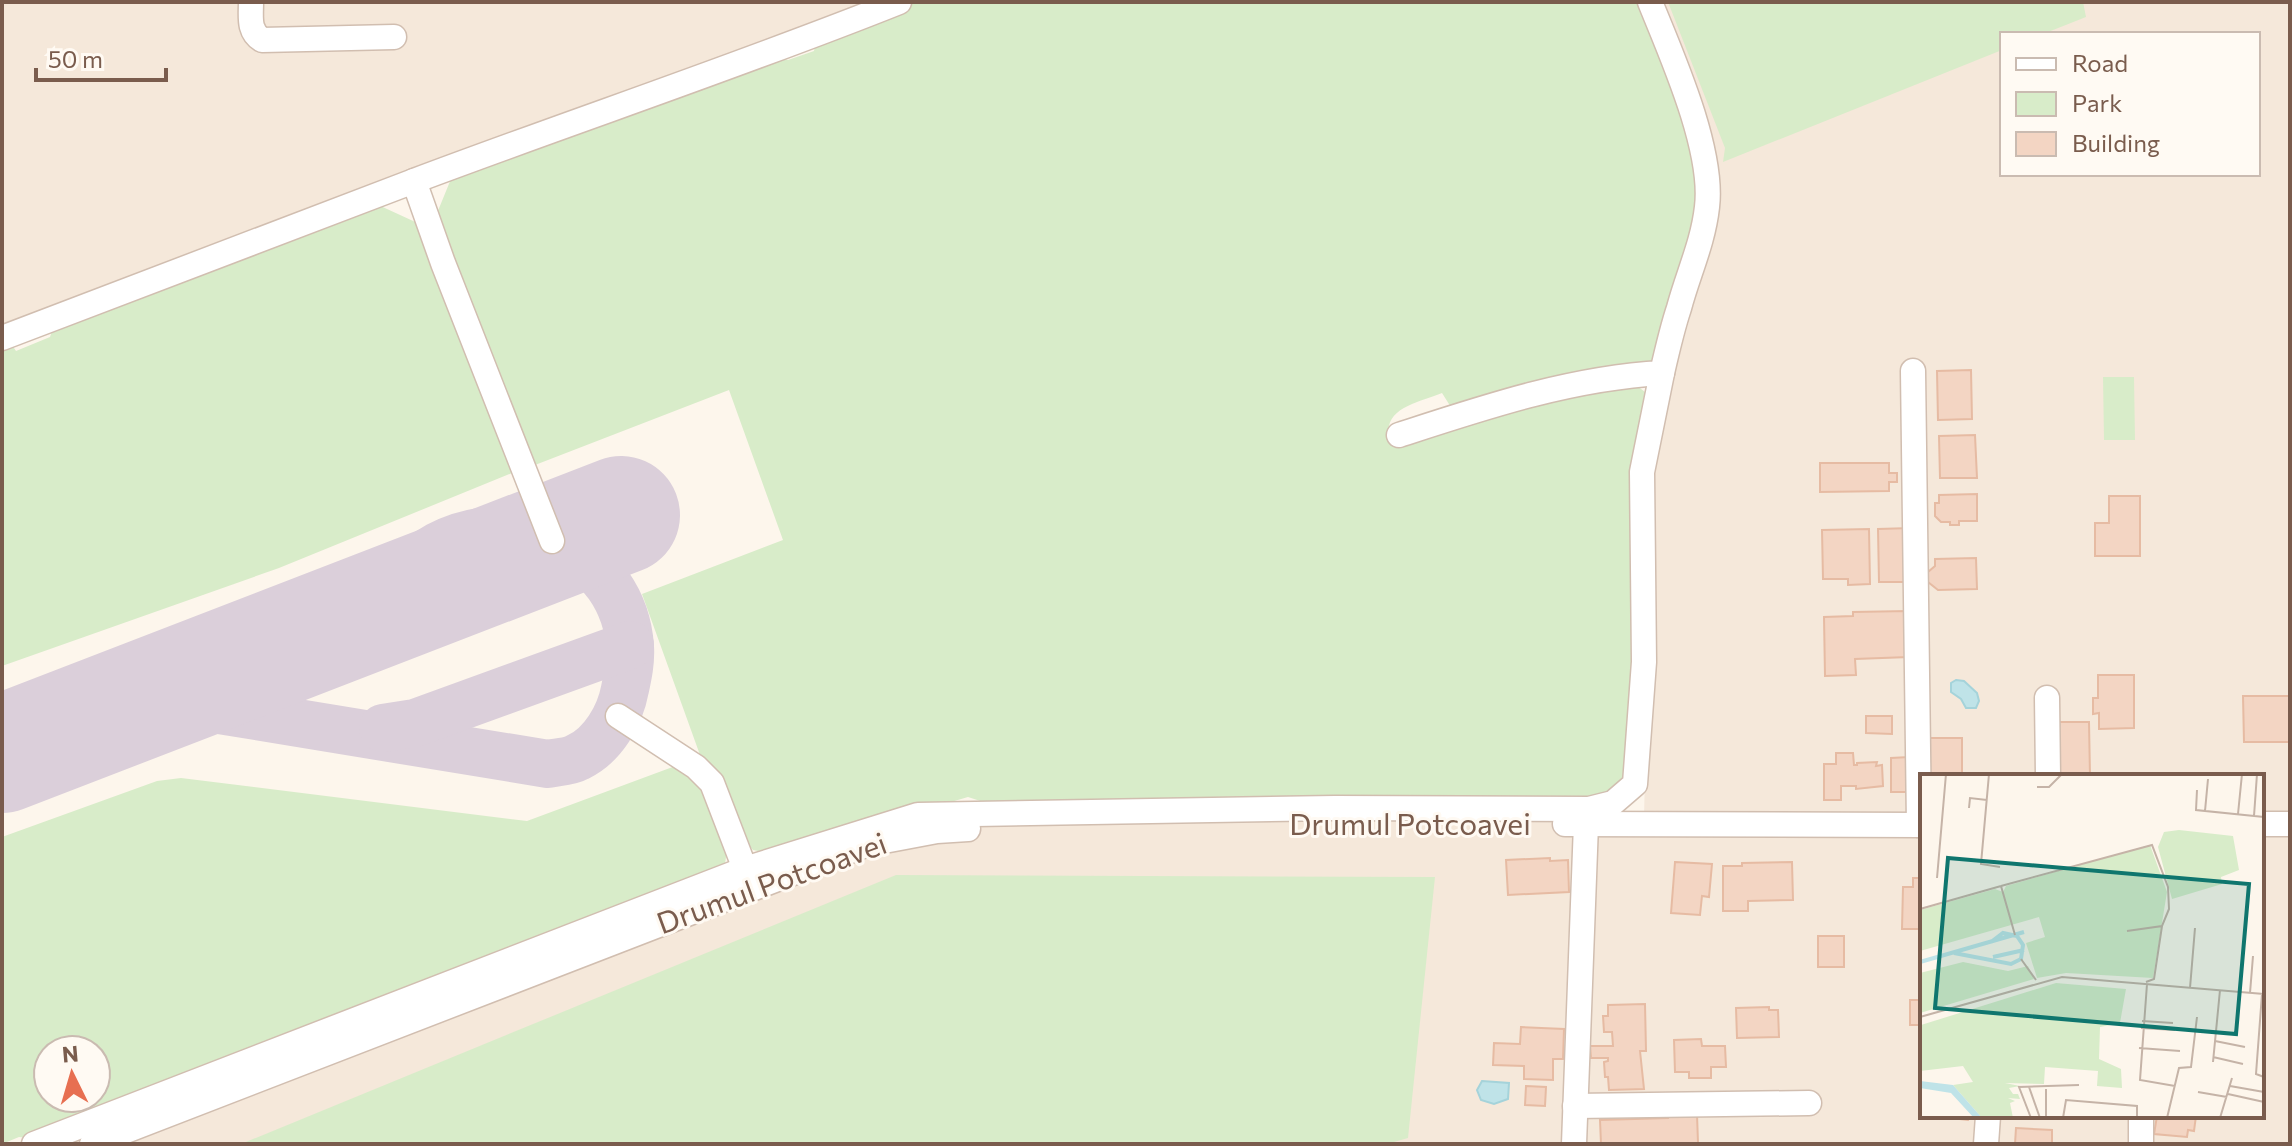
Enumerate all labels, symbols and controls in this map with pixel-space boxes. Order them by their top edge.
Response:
scale bar [36,32,166,82]
legend [2000,32,2260,176]
text: 50 m [48,44,103,73]
text: Road [2072,48,2128,77]
text: Park [2072,88,2122,117]
text: Building [2072,128,2160,157]
inset map [1920,774,2264,1118]
street label: Drumul Potcoavei [1289,804,1531,841]
street label: Drumul Potcoavei [651,823,891,940]
north arrow [32,1034,112,1114]
text: N [61,1039,80,1068]

